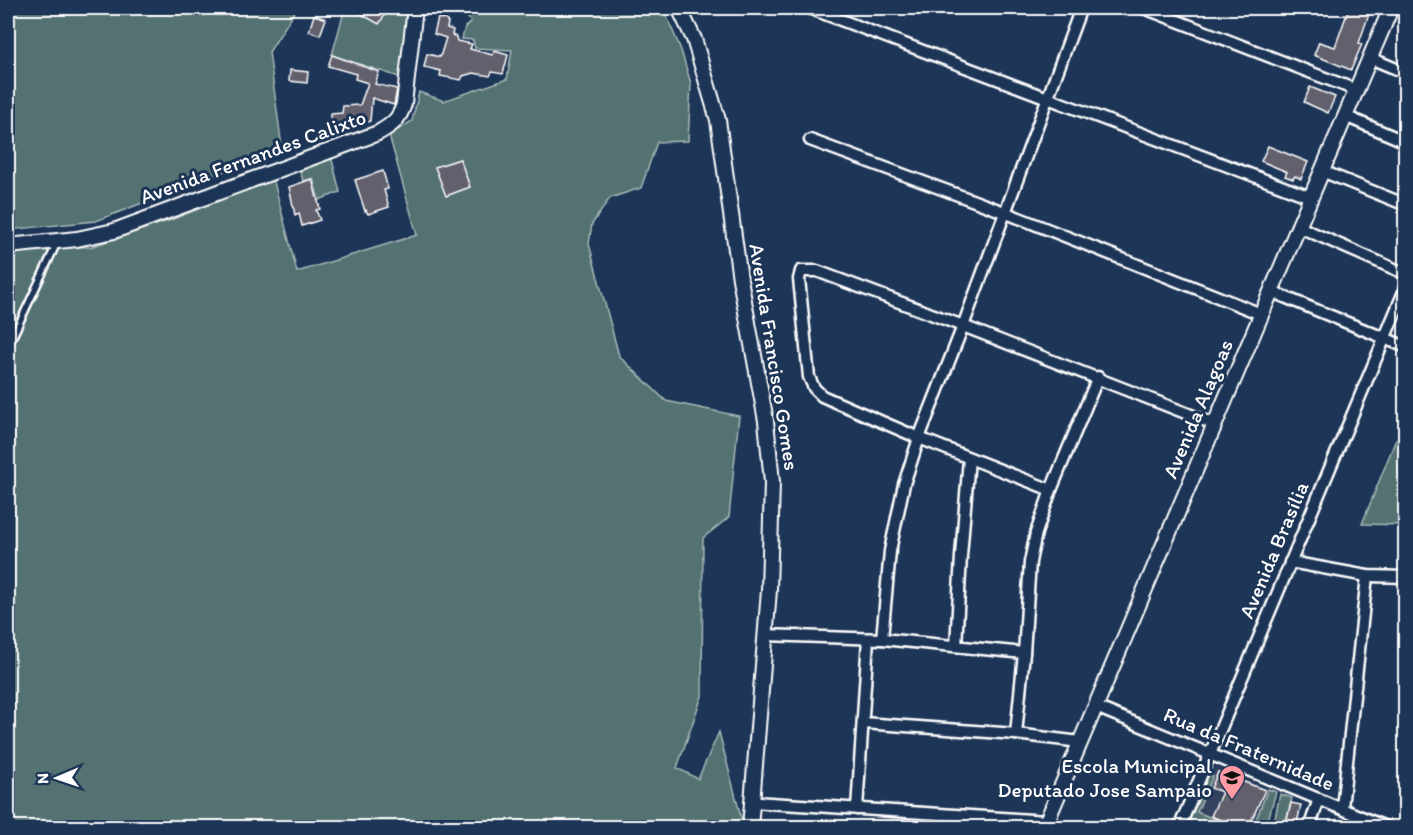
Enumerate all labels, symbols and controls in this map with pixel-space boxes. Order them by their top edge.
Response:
street label: Avenida Fernandes Calixto [136,104,369,209]
street label: Avenida Francisco Gomes [744,242,805,472]
street label: Avenida Alagoas [1157,336,1238,482]
street label: Avenida Brasília [1233,478,1314,622]
street label: Rua da Fraternidade [1160,701,1338,796]
north arrow [27,748,87,808]
place label: Escola Municipal Deputado Jose Sampaio [998,753,1212,802]
school or university icon: Escola Municipal Deputado Jose Sampaio [1217,763,1247,801]
text: N [33,773,52,784]

